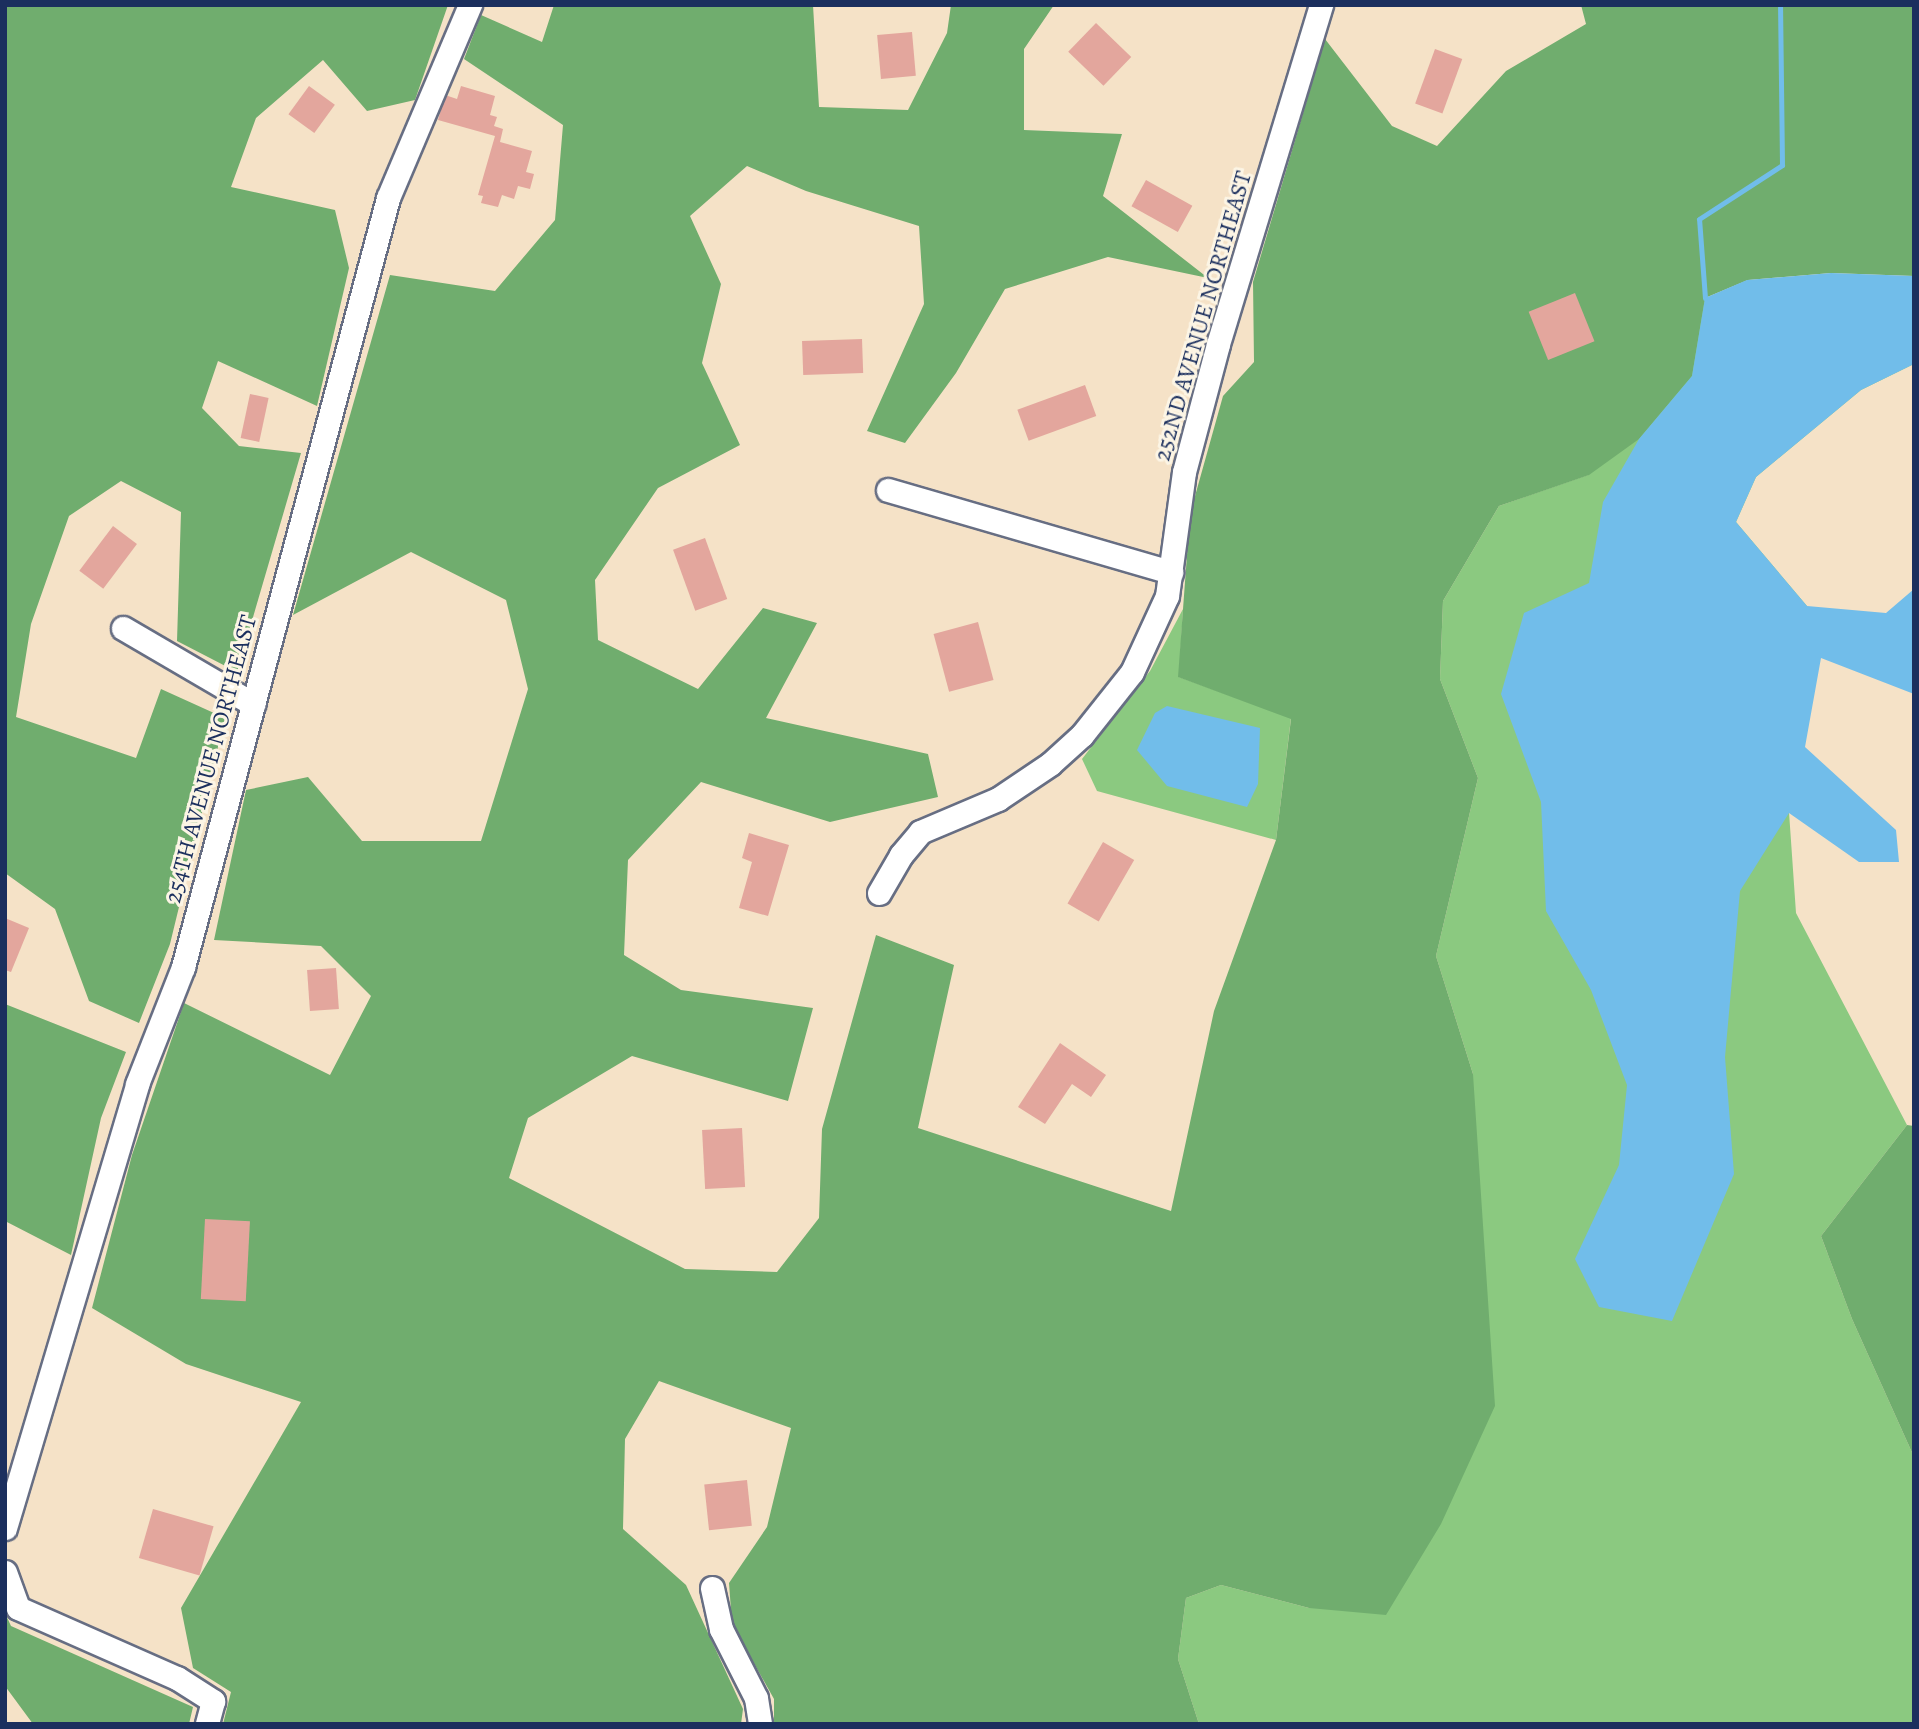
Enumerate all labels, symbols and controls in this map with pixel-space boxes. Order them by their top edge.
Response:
street label: 252ND AVENUE NORTHEAST [1148,168,1258,464]
street label: 254TH AVENUE NORTHEAST [159,612,263,906]

